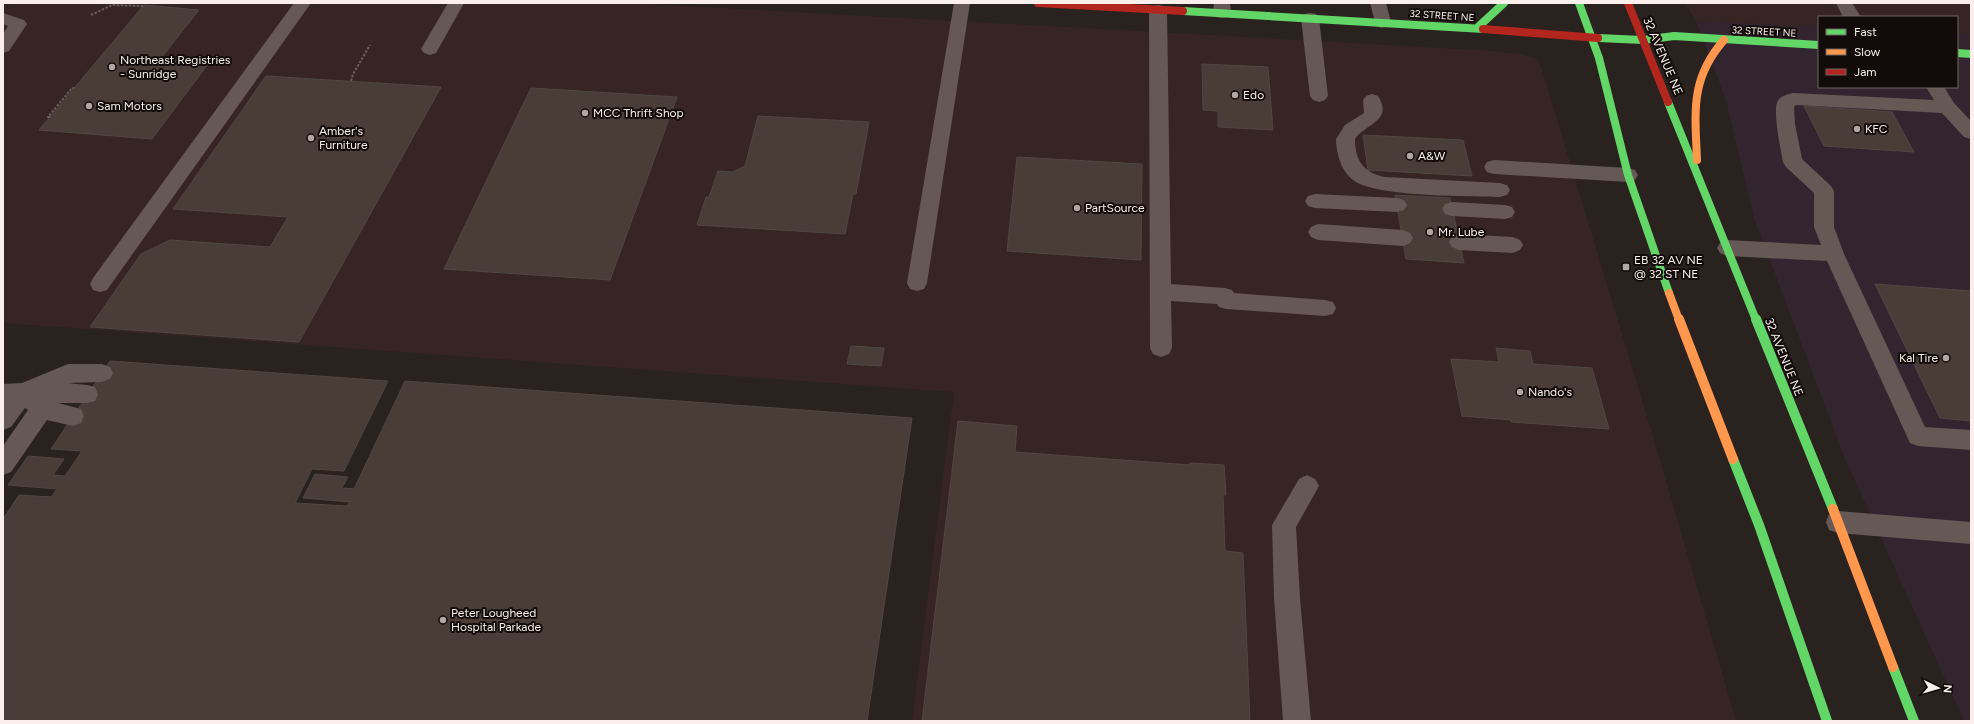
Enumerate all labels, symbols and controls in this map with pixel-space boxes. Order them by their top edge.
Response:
street label: 32 STREET NE [1409,7,1475,24]
street label: 32 AVENUE NE [1640,15,1686,97]
legend [1818,16,1958,88]
street label: 32 STREET NE [1731,23,1797,40]
text: Fast [1854,25,1877,39]
text: Slow [1854,45,1881,59]
place label: Northeast Registries - Sunridge [120,53,231,81]
marker: Northeast Registries - Sunridge [107,62,117,72]
text: Jam [1854,65,1877,79]
place label: Edo [1243,88,1264,102]
marker: Edo [1230,90,1240,100]
place label: Sam Motors [97,99,162,113]
marker: Sam Motors [84,101,94,111]
place label: MCC Thrift Shop [593,106,684,120]
marker: MCC Thrift Shop [580,108,590,118]
place label: KFC [1865,122,1888,136]
place label: Amber's Furniture [319,124,368,152]
marker: KFC [1852,124,1862,134]
marker: Amber's Furniture [306,133,316,143]
place label: A&W [1418,149,1446,163]
marker: A&W [1405,151,1415,161]
place label: PartSource [1085,201,1145,215]
marker: PartSource [1072,203,1082,213]
place label: Mr. Lube [1438,225,1485,239]
marker: Mr. Lube [1425,227,1435,237]
place label: EB 32 AV NE @ 32 ST NE [1634,253,1703,281]
marker: EB 32 AV NE @ 32 ST NE [1621,262,1631,272]
street label: 32 AVENUE NE [1762,316,1806,398]
place label: Kal Tire [1899,351,1938,365]
marker: Kal Tire [1941,353,1951,363]
place label: Nando's [1528,385,1572,399]
marker: Nando's [1515,387,1525,397]
place label: Peter Lougheed Hospital Parkade [451,606,542,634]
marker: Peter Lougheed Hospital Parkade [438,615,448,625]
north arrow [1918,668,1958,708]
text: N [1941,684,1954,694]

